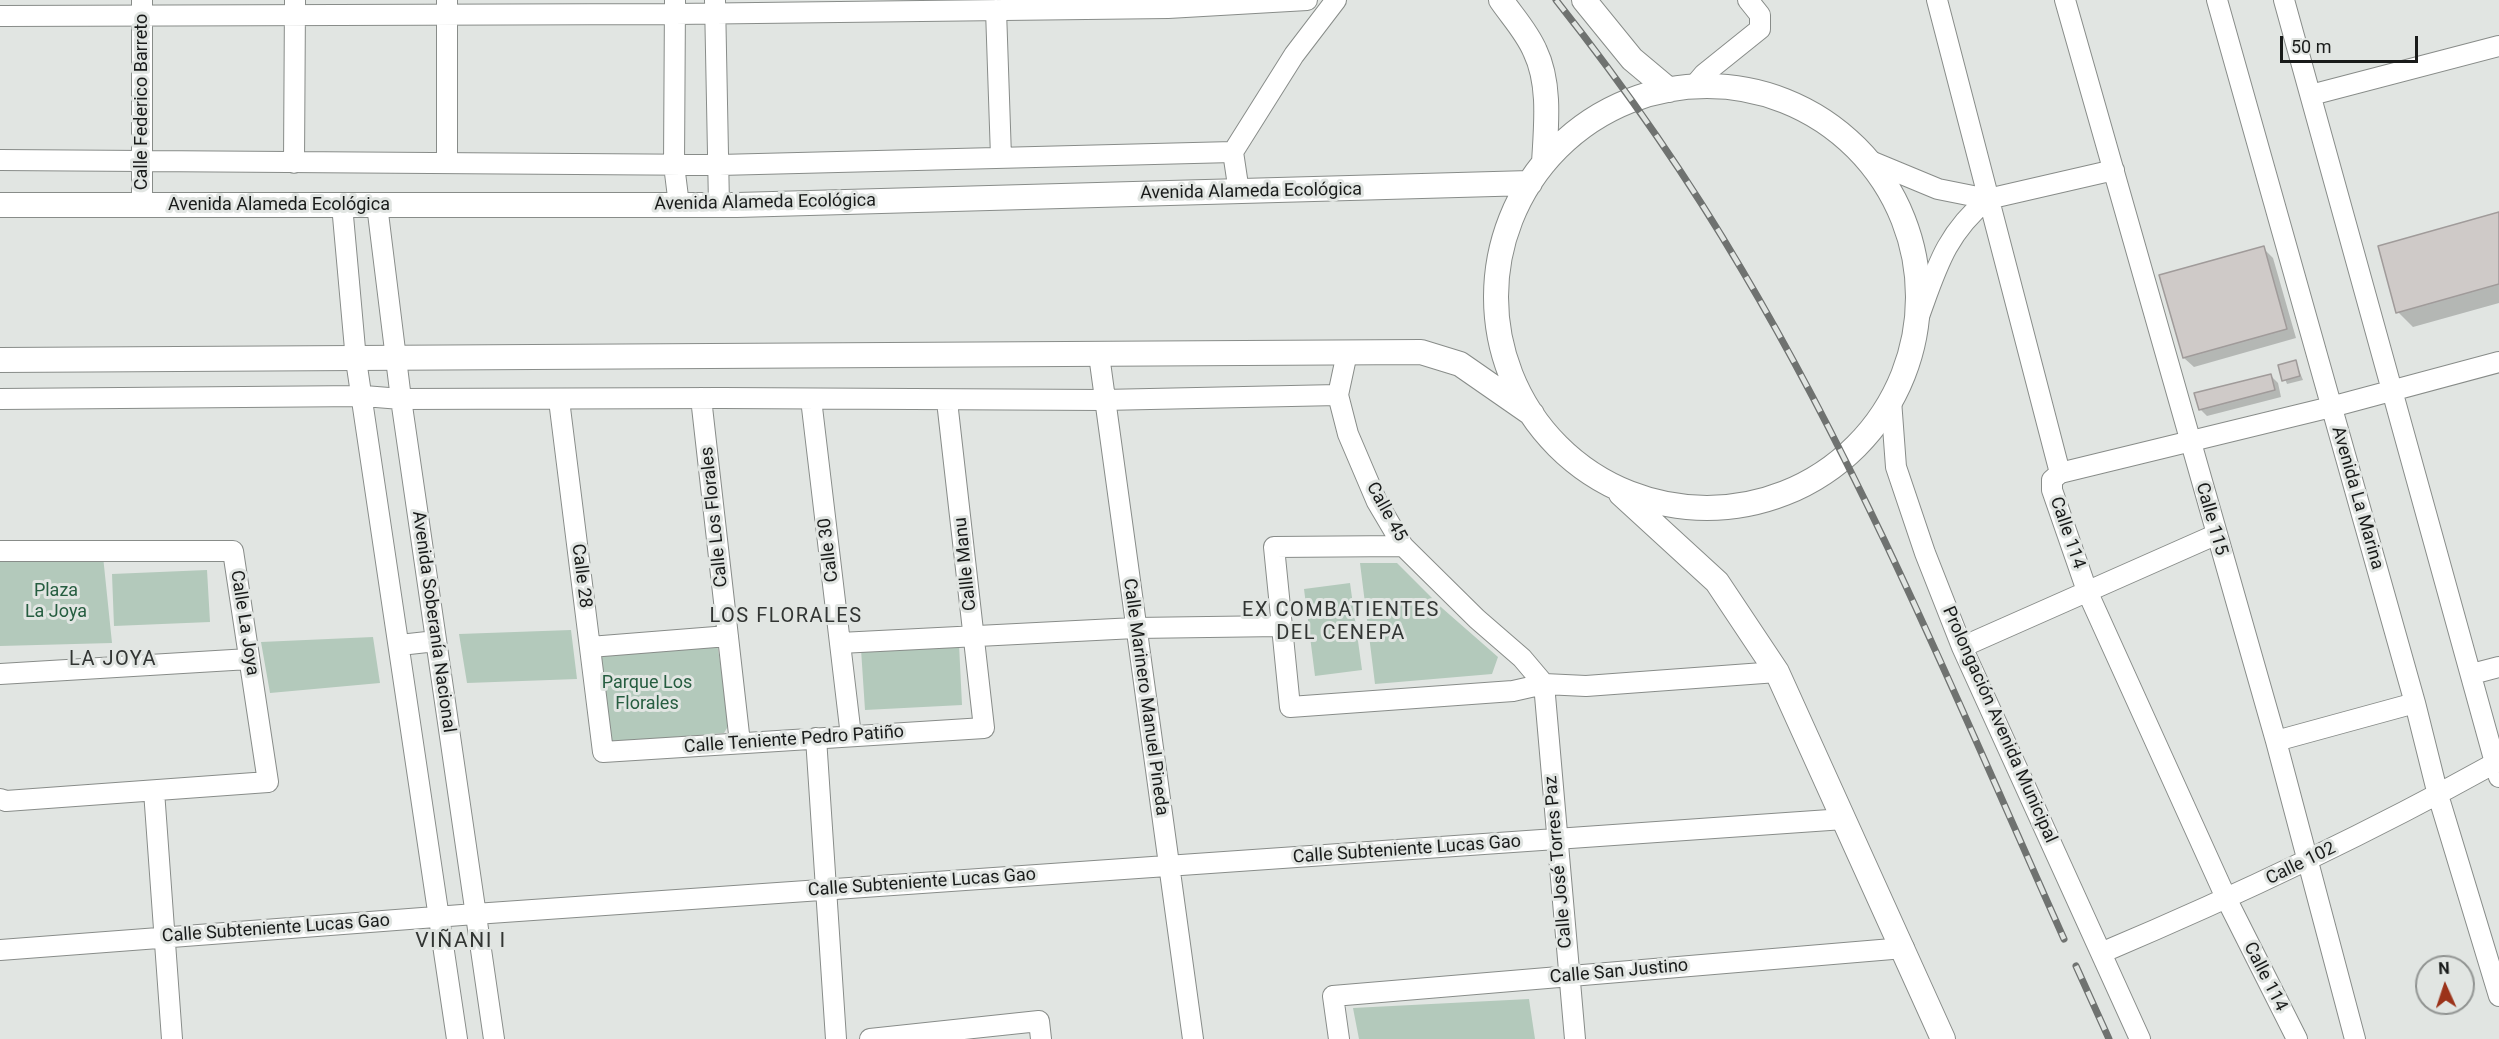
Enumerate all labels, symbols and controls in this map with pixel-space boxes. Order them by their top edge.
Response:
street label: Calle Federico Barreto [131,14,153,190]
scale bar [2283,24,2421,62]
text: 50 m [2291,36,2331,57]
street label: Avenida Alameda Ecológica [1140,179,1362,205]
street label: Avenida Alameda Ecológica [654,190,876,216]
street label: Avenida Alameda Ecológica [168,194,390,216]
street label: Avenida La Marina [2326,424,2388,572]
street label: Calle Los Florales [697,446,733,588]
street label: Calle 45 [1361,479,1411,545]
street label: Calle 115 [2190,480,2232,558]
street label: Calle 114 [2045,494,2089,572]
street label: Avenida Soberanía Nacional [407,510,459,734]
street label: Callle Manu [950,516,982,612]
street label: Calle 30 [814,517,844,583]
street label: Calle 28 [566,543,596,609]
street label: Calle La Joya [225,569,263,677]
street label: Calle Marinero Manuel Pineda [1118,577,1172,817]
park label: Plaza La Joya [25,580,87,622]
district label: EX COMBATIENTES DEL CENEPA [1242,599,1440,646]
street label: Prolongación Avenida Municipal [1937,603,2061,847]
district label: LOS FLORALES [709,605,863,629]
district label: LA JOYA [69,648,157,672]
park label: Parque Los Florales [602,672,692,714]
street label: Calle Teniente Pedro Patiño [683,722,905,758]
street label: Calle José Torres Paz [1541,775,1577,949]
street label: Calle Subteniente Lucas Gao [1292,831,1522,869]
street label: Calle 102 [2263,838,2339,890]
street label: Calle Subteniente Lucas Gao [807,864,1037,902]
street label: Calle Subteniente Lucas Gao [161,910,391,948]
district label: VIÑANI I [415,929,507,955]
street label: Calle 114 [2238,939,2292,1015]
street label: Calle San Justino [1549,955,1689,989]
north arrow [2415,955,2475,1015]
text: N [2438,959,2450,978]

